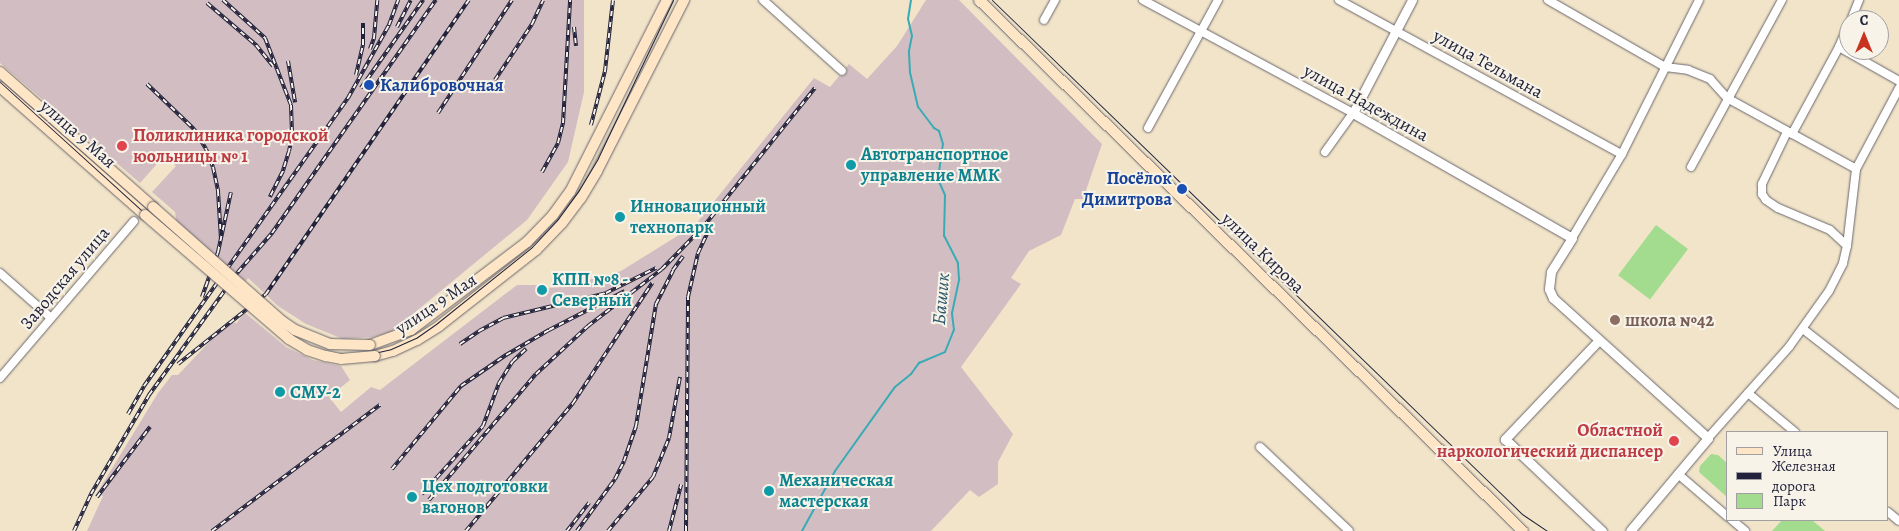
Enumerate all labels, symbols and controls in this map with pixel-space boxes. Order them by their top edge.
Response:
north arrow [1839,10,1889,60]
text: С [1860,11,1868,30]
street label: улица Тельмана [1429,25,1547,103]
street label: улица Надеждина [1300,60,1432,146]
place label: Калибровочная [380,74,504,96]
marker: Калибровочная [362,78,376,92]
street label: улица 9 Мая [36,95,120,173]
place label: Поликлиника городской юольницы № 1 [133,125,329,168]
marker: Поликлиника городской юольницы № 1 [115,139,129,153]
place label: Автотранспортное управление ММК [861,144,1008,186]
marker: Автотранспортное управление ММК [845,159,857,171]
place label: Посёлок Димитрова [1082,168,1172,210]
marker: Посёлок Димитрова [1176,183,1188,195]
place label: Инновационный технопарк [630,196,766,238]
street label: улица Кирова [1217,208,1309,298]
marker: Инновационный технопарк [614,211,626,223]
street label: Заводская улица [16,222,114,334]
street label: улица 9 Мая [391,269,481,339]
place label: КПП №8 - Северный [552,269,632,312]
water label: Башик [928,272,956,326]
marker: КПП №8 - Северный [536,284,548,296]
place label: школа №42 [1625,309,1714,331]
marker: школа №42 [1609,314,1621,326]
place label: СМУ-2 [290,381,341,403]
marker: СМУ-2 [274,386,286,398]
place label: Областной наркологический диспансер [1437,420,1663,462]
legend [1726,431,1889,521]
marker: Областной наркологический диспансер [1667,434,1681,448]
text: Улица [1773,441,1812,461]
text: Железная дорога [1772,456,1836,496]
place label: Механическая мастерская [779,470,893,512]
place label: Цех подготовки вагонов [422,476,548,518]
marker: Механическая мастерская [763,485,775,497]
marker: Цех подготовки вагонов [406,491,418,503]
text: Парк [1773,491,1806,511]

